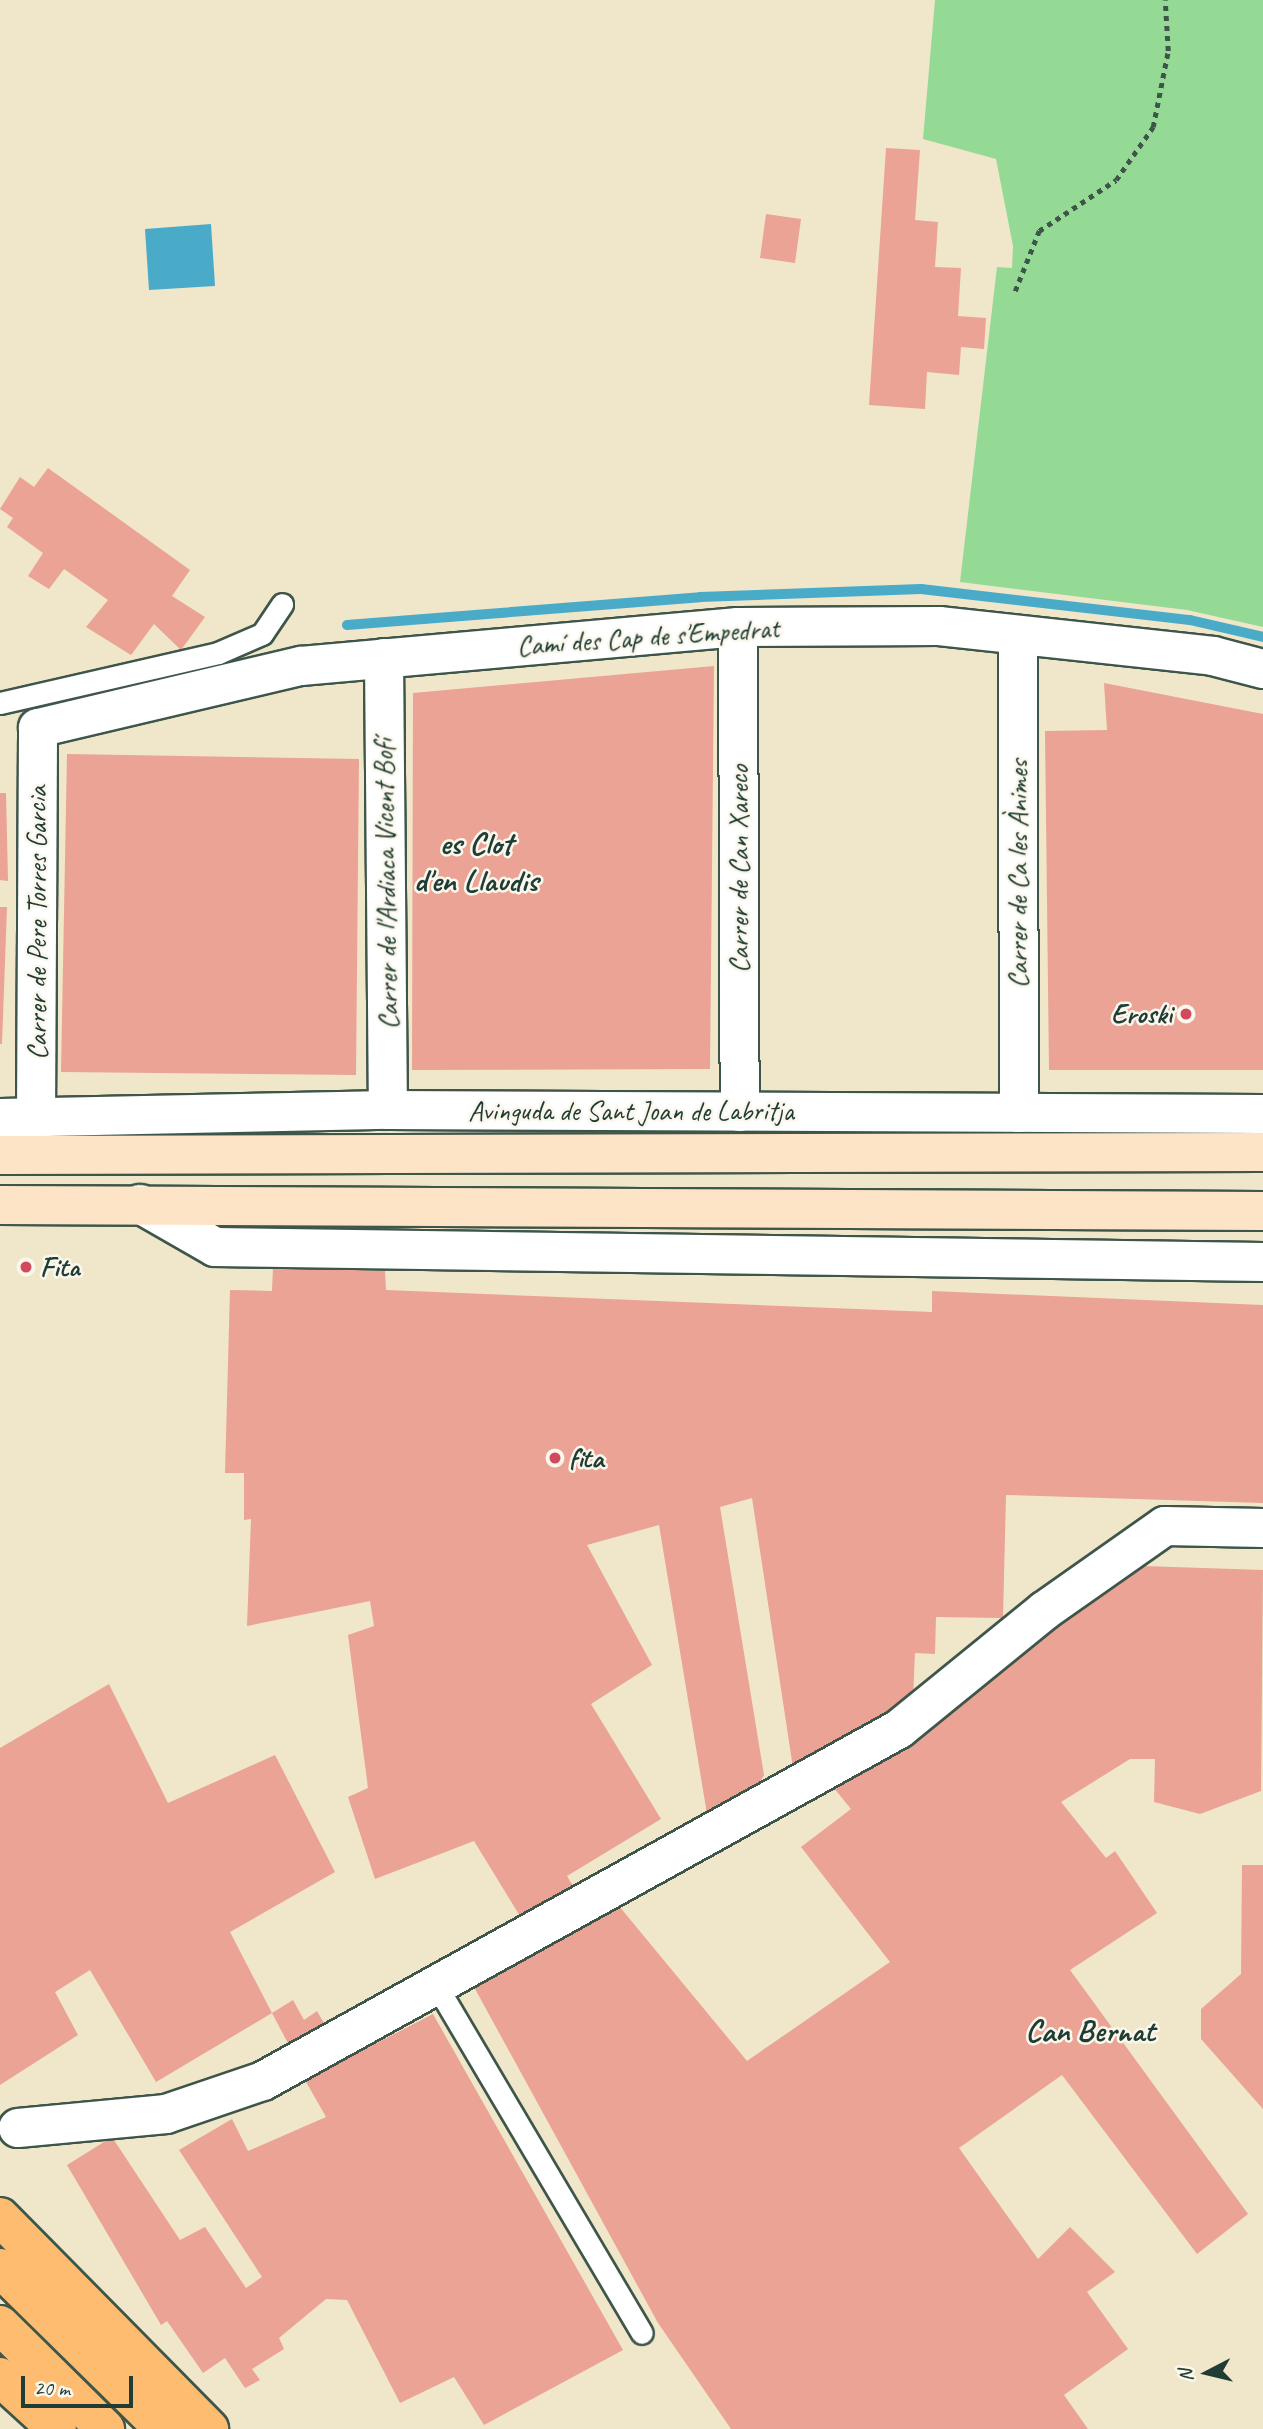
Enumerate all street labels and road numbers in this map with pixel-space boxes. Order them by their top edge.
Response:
street label: Camí des Cap de s'Empedrat [515,611,781,663]
street label: Carrer de l'Ardiaca Vicent Bofí [367,738,405,1030]
street label: Carrer de Ca les Ànimes [1001,760,1035,988]
street label: Carrer de Can Xareco [722,764,756,974]
street label: Carrer de Pere Torres Garcia [20,786,54,1060]
street label: Avinguda de Sant Joan de Labritja [468,1094,794,1128]

